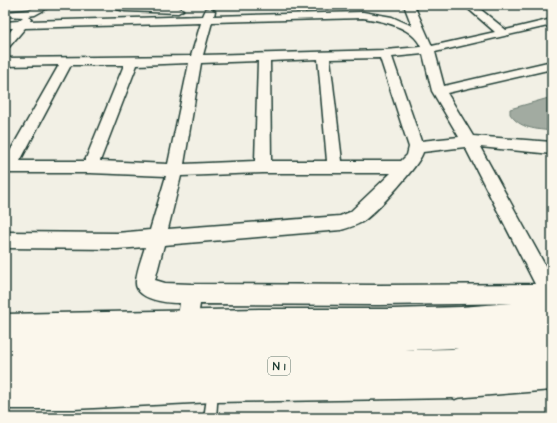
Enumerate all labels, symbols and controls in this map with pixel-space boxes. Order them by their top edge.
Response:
road number: N 1 [268,357,290,375]

